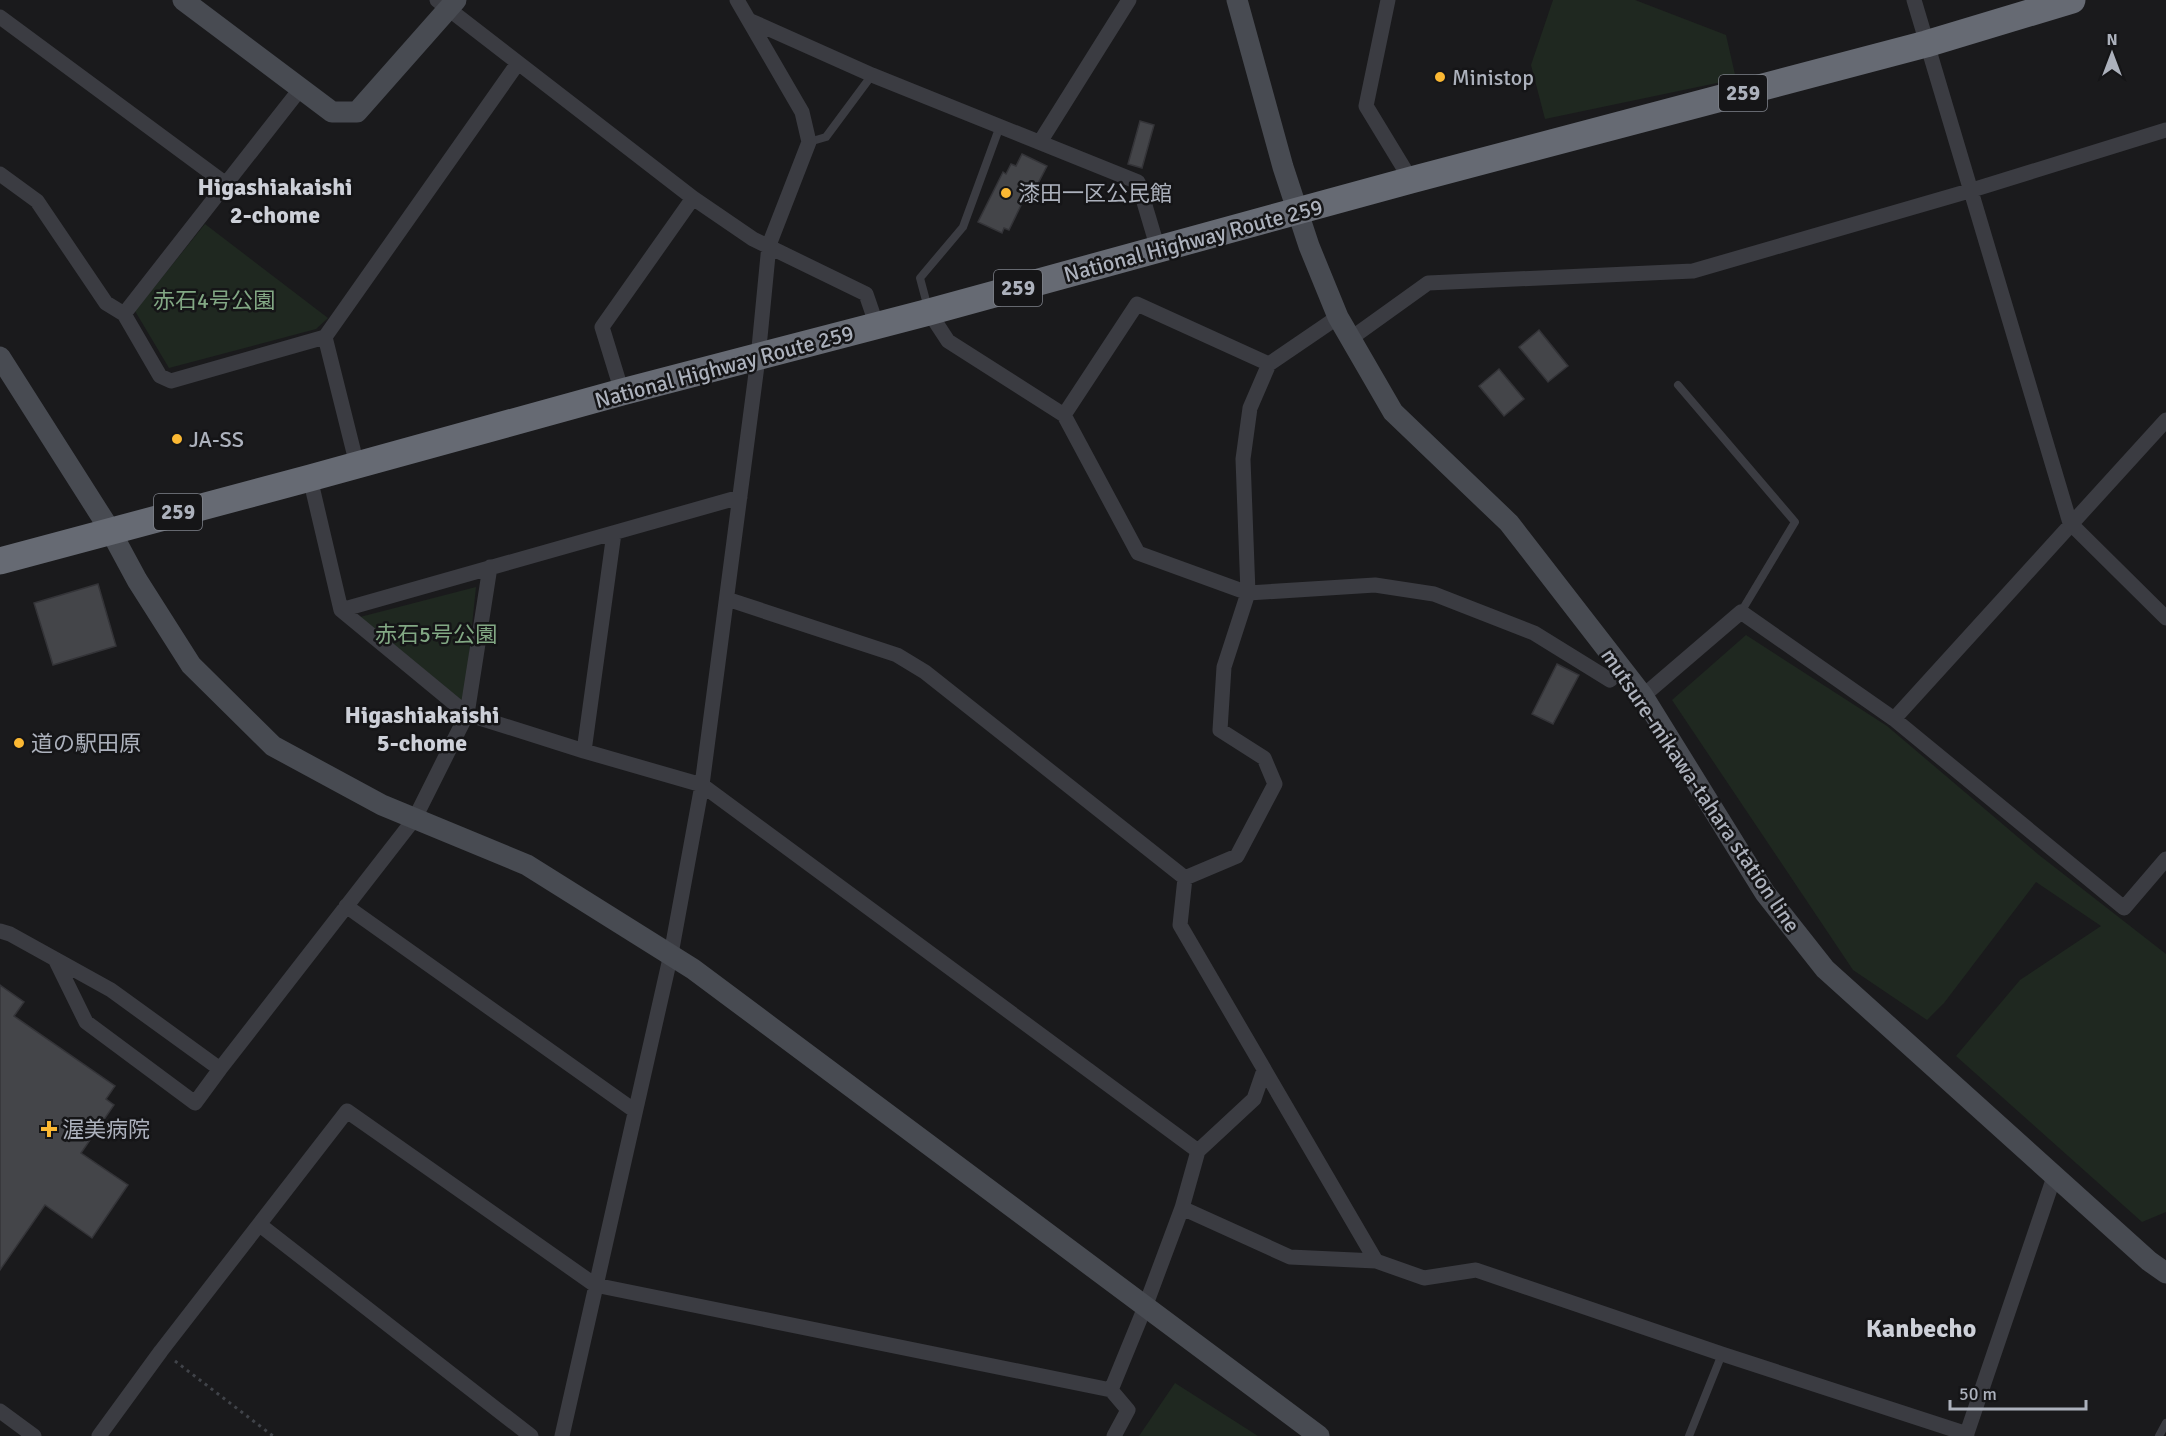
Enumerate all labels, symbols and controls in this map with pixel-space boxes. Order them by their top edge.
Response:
north arrow [2082,24,2142,84]
text: N [2106,30,2118,50]
place label: Ministop [1452,64,1534,91]
marker: Ministop [1433,70,1447,84]
road number: 259 [1719,75,1767,111]
district label: Higashiakaishi 2-chome [198,172,352,230]
place label: 漆田一区公民館 [1018,180,1172,207]
marker: 漆田一区公民館 [999,186,1013,200]
street label: National Highway Route 259 [1061,193,1325,288]
road number: 259 [994,270,1042,306]
park label: 赤石4号公園 [153,287,275,314]
street label: National Highway Route 259 [592,319,856,414]
place label: JA-SS [189,426,244,453]
marker: JA-SS [170,432,184,446]
road number: 259 [154,494,202,530]
park label: 赤石5号公園 [375,621,497,648]
street label: mutsure-mikawa-tahara station line [1595,643,1806,937]
district label: Higashiakaishi 5-chome [345,700,499,758]
place label: 道の駅田原 [31,730,141,757]
marker: 道の駅田原 [12,736,26,750]
place label: 渥美病院 [62,1116,150,1143]
marker: 渥美病院 [40,1120,58,1138]
district label: Kanbecho [1866,1313,1976,1345]
scale bar [1950,1373,2086,1411]
text: 50 m [1959,1383,1997,1405]

